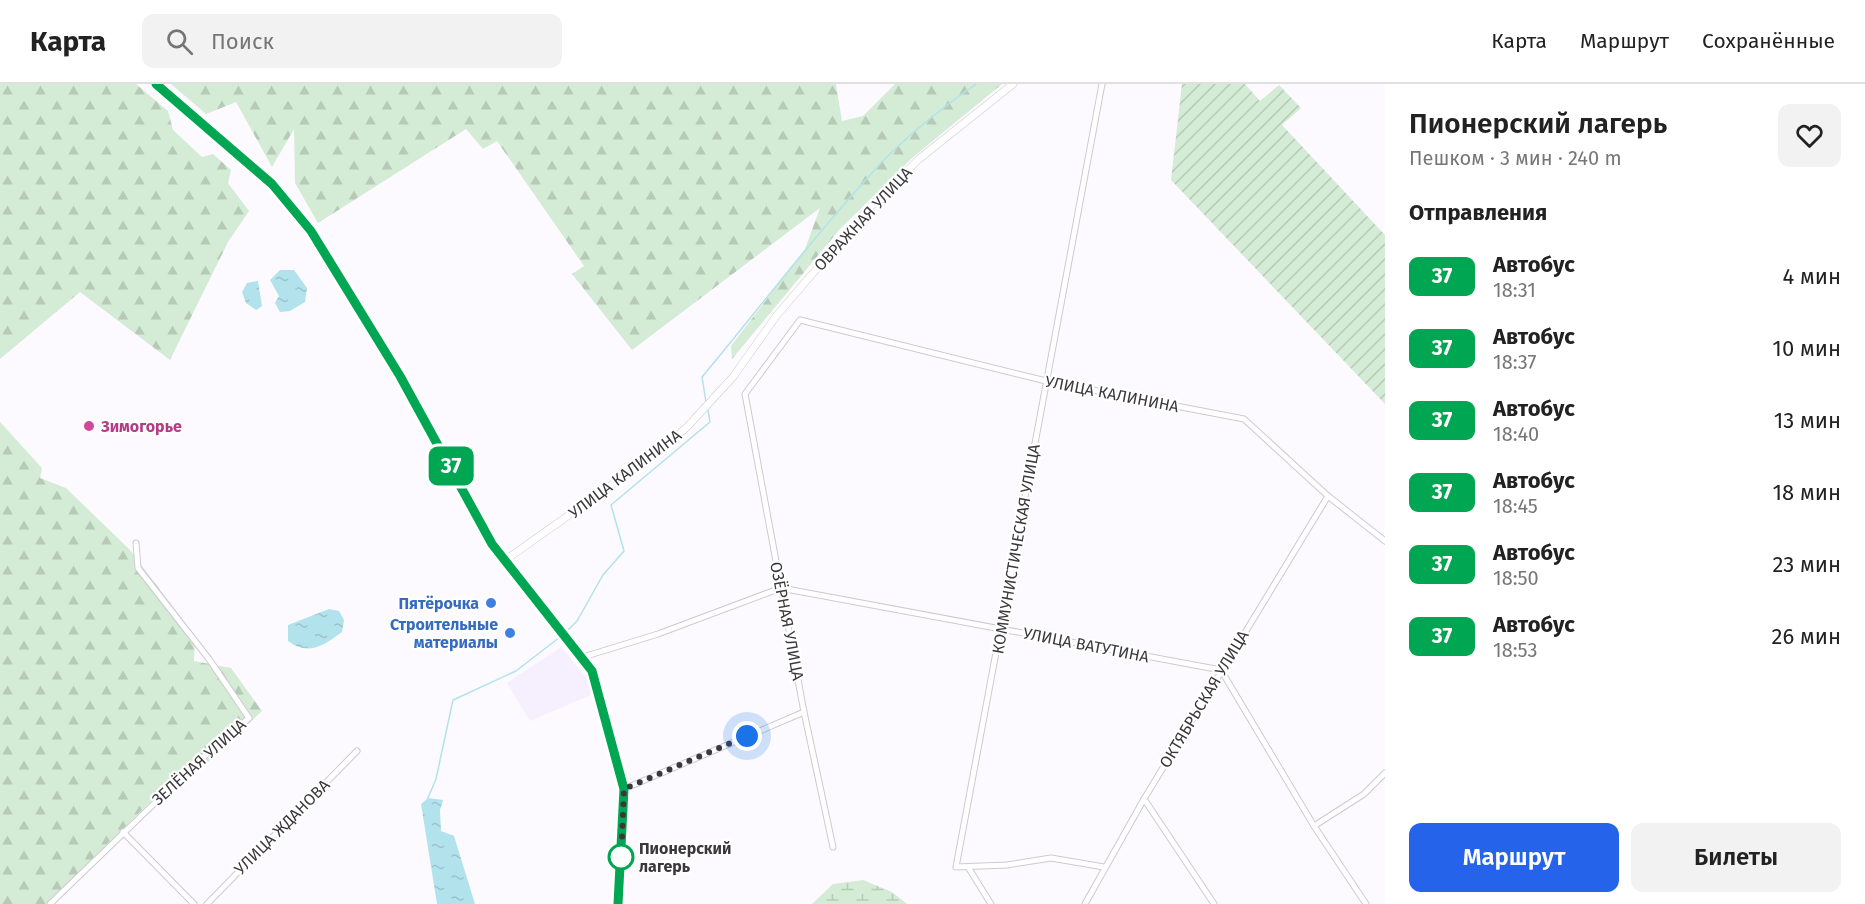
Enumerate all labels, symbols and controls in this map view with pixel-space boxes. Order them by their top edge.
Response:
search box [142,14,562,68]
text: Карта [30,25,106,58]
icon: search [163,25,196,58]
text: Поиск [211,28,274,55]
text: Карта [1491,28,1547,54]
text: Маршрут [1580,28,1669,54]
text: Сохранённые [1702,28,1835,54]
button: heart [1778,104,1841,167]
text: Пионерский лагерь [1409,107,1667,140]
text: Пешком · 3 мин · 240 m [1409,146,1622,170]
street label: ОВРАЖНАЯ УЛИЦА [810,163,917,275]
text: Отправления [1409,199,1547,226]
text: Автобус [1493,251,1575,278]
text: 37 [1432,263,1452,289]
text: 4 мин [1782,263,1841,290]
text: 18:31 [1493,278,1536,302]
text: Автобус [1493,323,1575,350]
text: 37 [1432,335,1452,361]
text: 10 мин [1772,335,1841,362]
text: 18:37 [1493,350,1536,374]
street label: УЛИЦА КАЛИНИНА [1044,372,1181,416]
text: Автобус [1493,395,1575,422]
text: 37 [1432,407,1452,433]
text: 13 мин [1774,407,1841,434]
place label: Зимогорье [100,417,182,436]
marker: Зимогорье [82,419,96,433]
text: 18:40 [1493,422,1539,446]
street label: УЛИЦА КАЛИНИНА [565,425,686,522]
street label: КОММУНИСТИЧЕСКАЯ УЛИЦА [988,442,1044,655]
line badge: 37 [424,446,478,485]
text: 37 [441,453,461,479]
text: Автобус [1493,467,1575,494]
text: 37 [1432,479,1452,505]
text: 18 мин [1773,479,1841,506]
text: 18:45 [1493,494,1538,518]
text: Автобус [1493,539,1575,566]
text: 37 [1432,551,1452,577]
text: 23 мин [1772,551,1841,578]
street label: ОЗЁРНАЯ УЛИЦА [766,560,808,683]
text: 18:50 [1493,566,1539,590]
place label: Пятёрочка [398,594,479,613]
marker: Пятёрочка [484,596,498,610]
text: Автобус [1493,611,1575,638]
place label: Строительные материалы [390,615,498,652]
street label: УЛИЦА ВАТУТИНА [1021,623,1151,667]
text: 37 [1432,623,1452,649]
text: 26 мин [1772,623,1841,650]
marker: Строительные материалы [503,626,517,640]
street label: ОКТЯБРЬСКАЯ УЛИЦА [1155,626,1253,771]
text: 18:53 [1493,638,1537,662]
street label: ЗЕЛЁНАЯ УЛИЦА [148,714,250,809]
your location [732,721,762,751]
street label: УЛИЦА ЖДАНОВА [231,775,334,878]
button: Маршрут [1409,823,1619,892]
button: Билеты [1631,823,1841,892]
place label: Пионерский лагерь [639,839,732,876]
marker: Пионерский лагерь [608,844,634,870]

